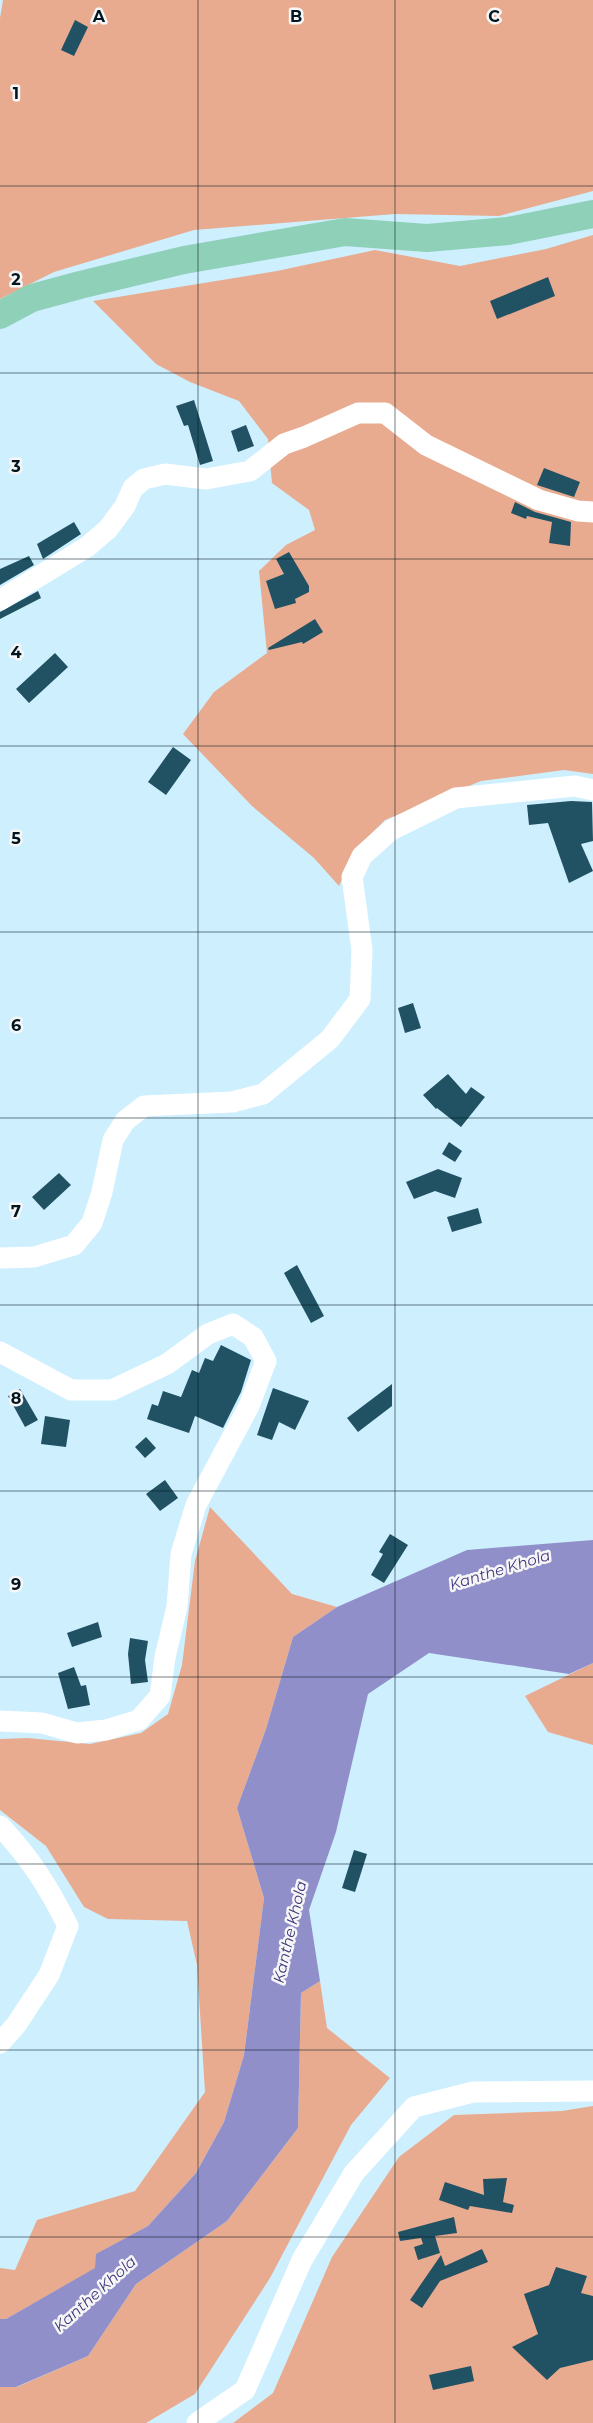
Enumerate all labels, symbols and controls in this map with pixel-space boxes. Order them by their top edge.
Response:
text: A [92,7,106,26]
text: B [290,7,302,26]
text: C [488,7,500,26]
text: 1 [13,84,19,103]
text: 2 [11,270,21,289]
text: 3 [10,457,21,476]
text: 4 [10,643,22,662]
text: 5 [11,829,21,848]
text: 6 [11,1016,21,1035]
text: 7 [11,1202,21,1221]
text: 8 [11,1389,21,1408]
water label: Kanthe Khola [447,1545,552,1594]
text: 9 [11,1575,21,1594]
water label: Kanthe Khola [269,1879,310,1985]
water label: Kanthe Khola [50,2252,140,2336]

